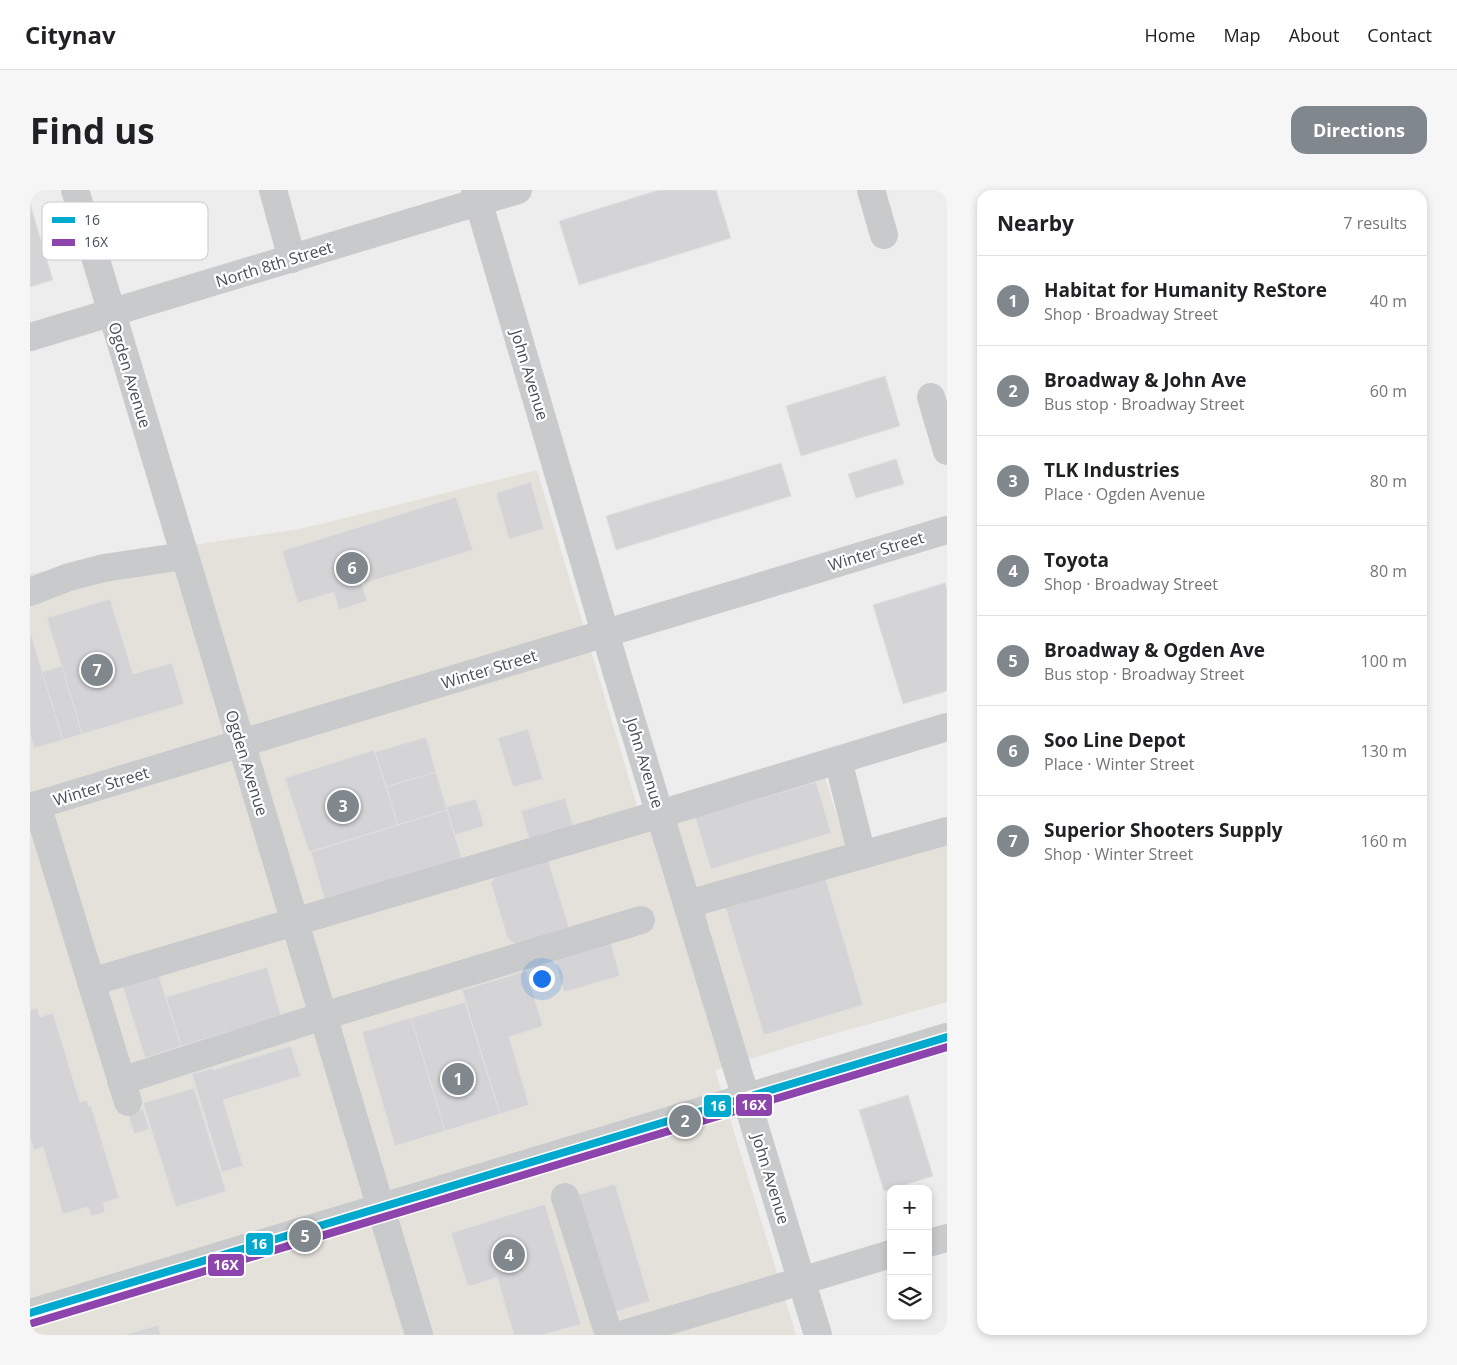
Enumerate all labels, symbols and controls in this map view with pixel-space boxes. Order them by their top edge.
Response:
text: Citynav [25,18,116,51]
text: Home [1145,23,1195,47]
text: Map [1223,23,1261,47]
text: About [1289,23,1339,47]
text: Contact [1367,23,1432,47]
button: Directions [1291,106,1427,154]
text: Find us [30,107,155,154]
legend [42,202,208,260]
text: Nearby [997,209,1074,237]
text: 16 [84,210,100,229]
text: 7 results [1343,212,1407,234]
text: 16X [84,232,109,251]
street label: North 8th Street [213,236,336,292]
text: Habitat for Humanity ReStore [1044,277,1327,303]
text: 1 [1008,290,1018,312]
text: 40 m [1370,290,1407,312]
text: Shop · Broadway Street [1044,303,1218,325]
street label: Ogden Avenue [103,319,157,431]
street label: John Avenue [505,325,554,423]
text: Broadway & John Ave [1044,367,1246,393]
text: 2 [1008,380,1018,402]
text: 60 m [1370,380,1407,402]
text: Bus stop · Broadway Street [1044,393,1245,415]
text: TLK Industries [1044,457,1179,483]
text: 3 [1008,470,1018,492]
text: 80 m [1370,470,1407,492]
text: Place · Ogden Avenue [1044,483,1205,505]
street label: Winter Street [826,526,927,576]
text: Toyota [1044,547,1109,573]
pin: 6 [336,549,368,587]
text: 4 [1008,560,1018,582]
text: 80 m [1370,560,1407,582]
text: Shop · Broadway Street [1044,573,1218,595]
text: Broadway & Ogden Ave [1044,637,1265,663]
street label: Winter Street [439,644,540,694]
text: 5 [1008,650,1018,672]
text: 100 m [1361,650,1407,672]
pin: 7 [81,651,113,689]
text: Bus stop · Broadway Street [1044,663,1245,685]
street label: Ogden Avenue [220,707,274,819]
street label: John Avenue [620,713,669,811]
text: Soo Line Depot [1044,727,1185,753]
text: 6 [1008,740,1018,762]
text: 130 m [1361,740,1407,762]
text: Place · Winter Street [1044,753,1194,775]
street label: Winter Street [51,761,152,811]
pin: 3 [327,787,359,825]
text: Superior Shooters Supply [1044,817,1283,843]
text: 7 [1008,830,1018,852]
text: 160 m [1361,830,1407,852]
text: Shop · Winter Street [1044,843,1193,865]
your location [529,966,555,992]
pin: 1 [442,1060,474,1098]
line badge: 16X [735,1093,773,1117]
line badge: 16 [703,1094,732,1118]
text: 16X [741,1095,767,1114]
text: 16 [710,1096,726,1115]
pin: 2 [669,1102,701,1140]
street label: John Avenue [746,1129,795,1227]
map controls [887,1185,932,1320]
button: + [887,1185,932,1230]
pin: 5 [289,1217,321,1255]
button: − [887,1230,932,1275]
line badge: 16 [245,1232,274,1256]
text: 16 [251,1234,267,1253]
pin: 4 [493,1236,525,1274]
line badge: 16X [207,1253,245,1277]
text: 16X [213,1255,239,1274]
button: layers [887,1275,932,1320]

